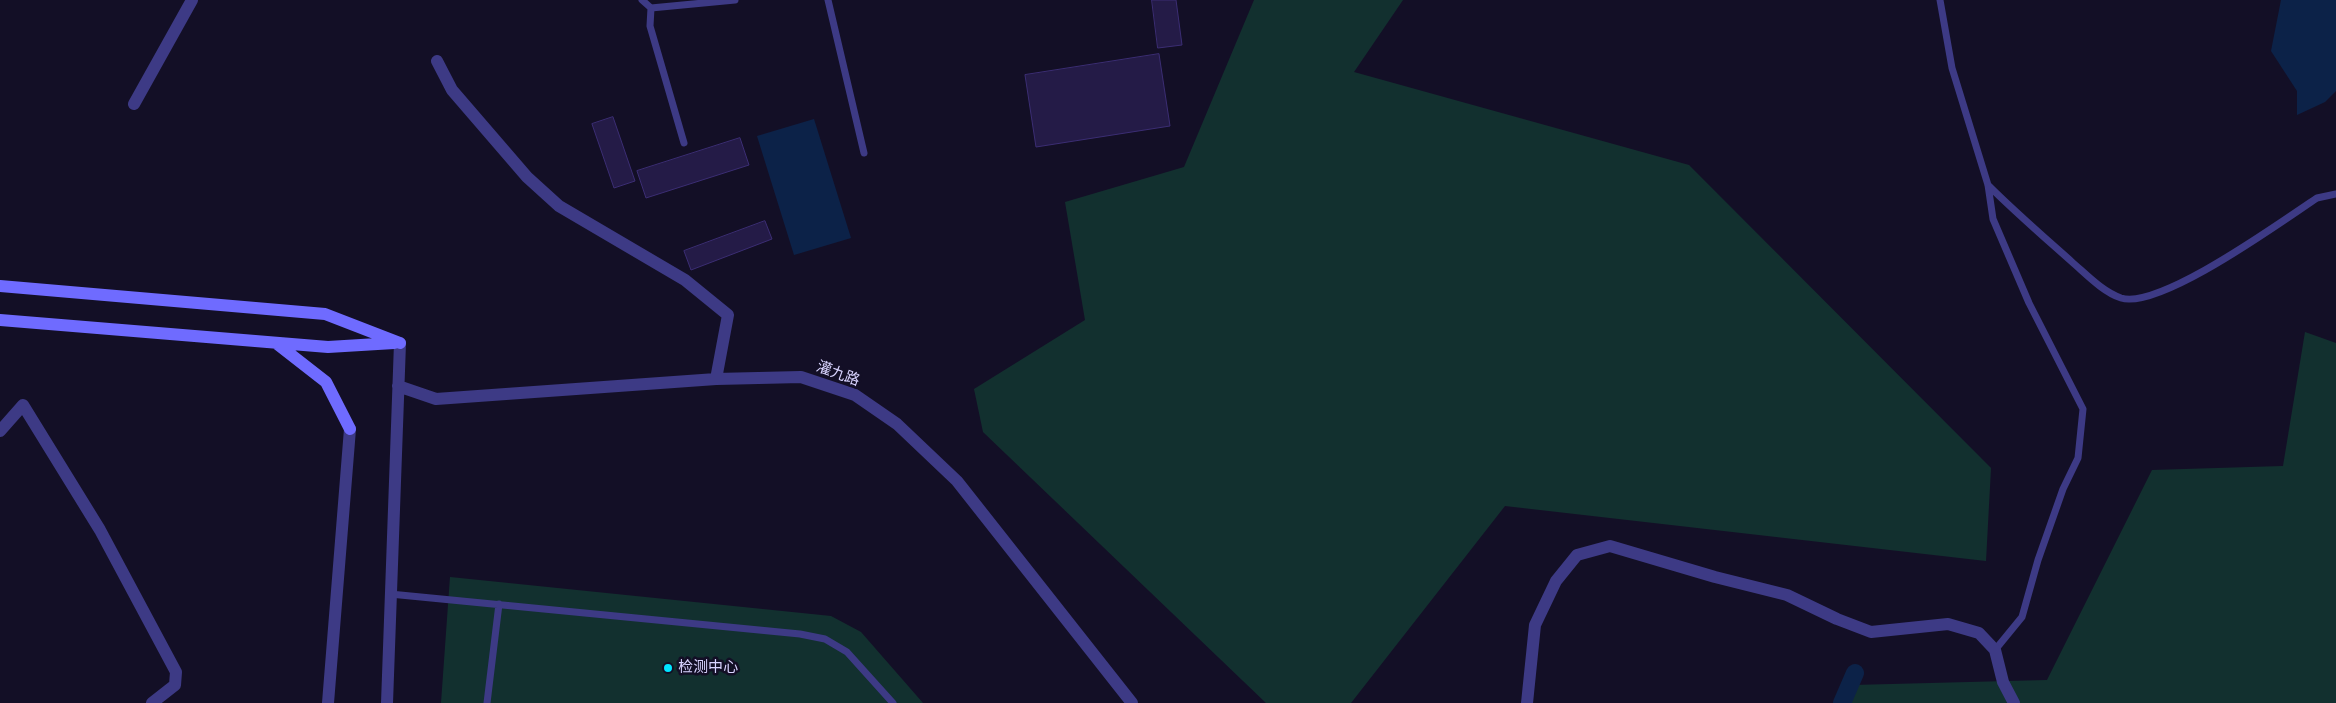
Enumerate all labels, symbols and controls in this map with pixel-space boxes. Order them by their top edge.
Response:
street label: 灌九路 [814,358,862,390]
place label: 检测中心 [678,659,738,677]
marker: 检测中心 [662,662,674,674]

